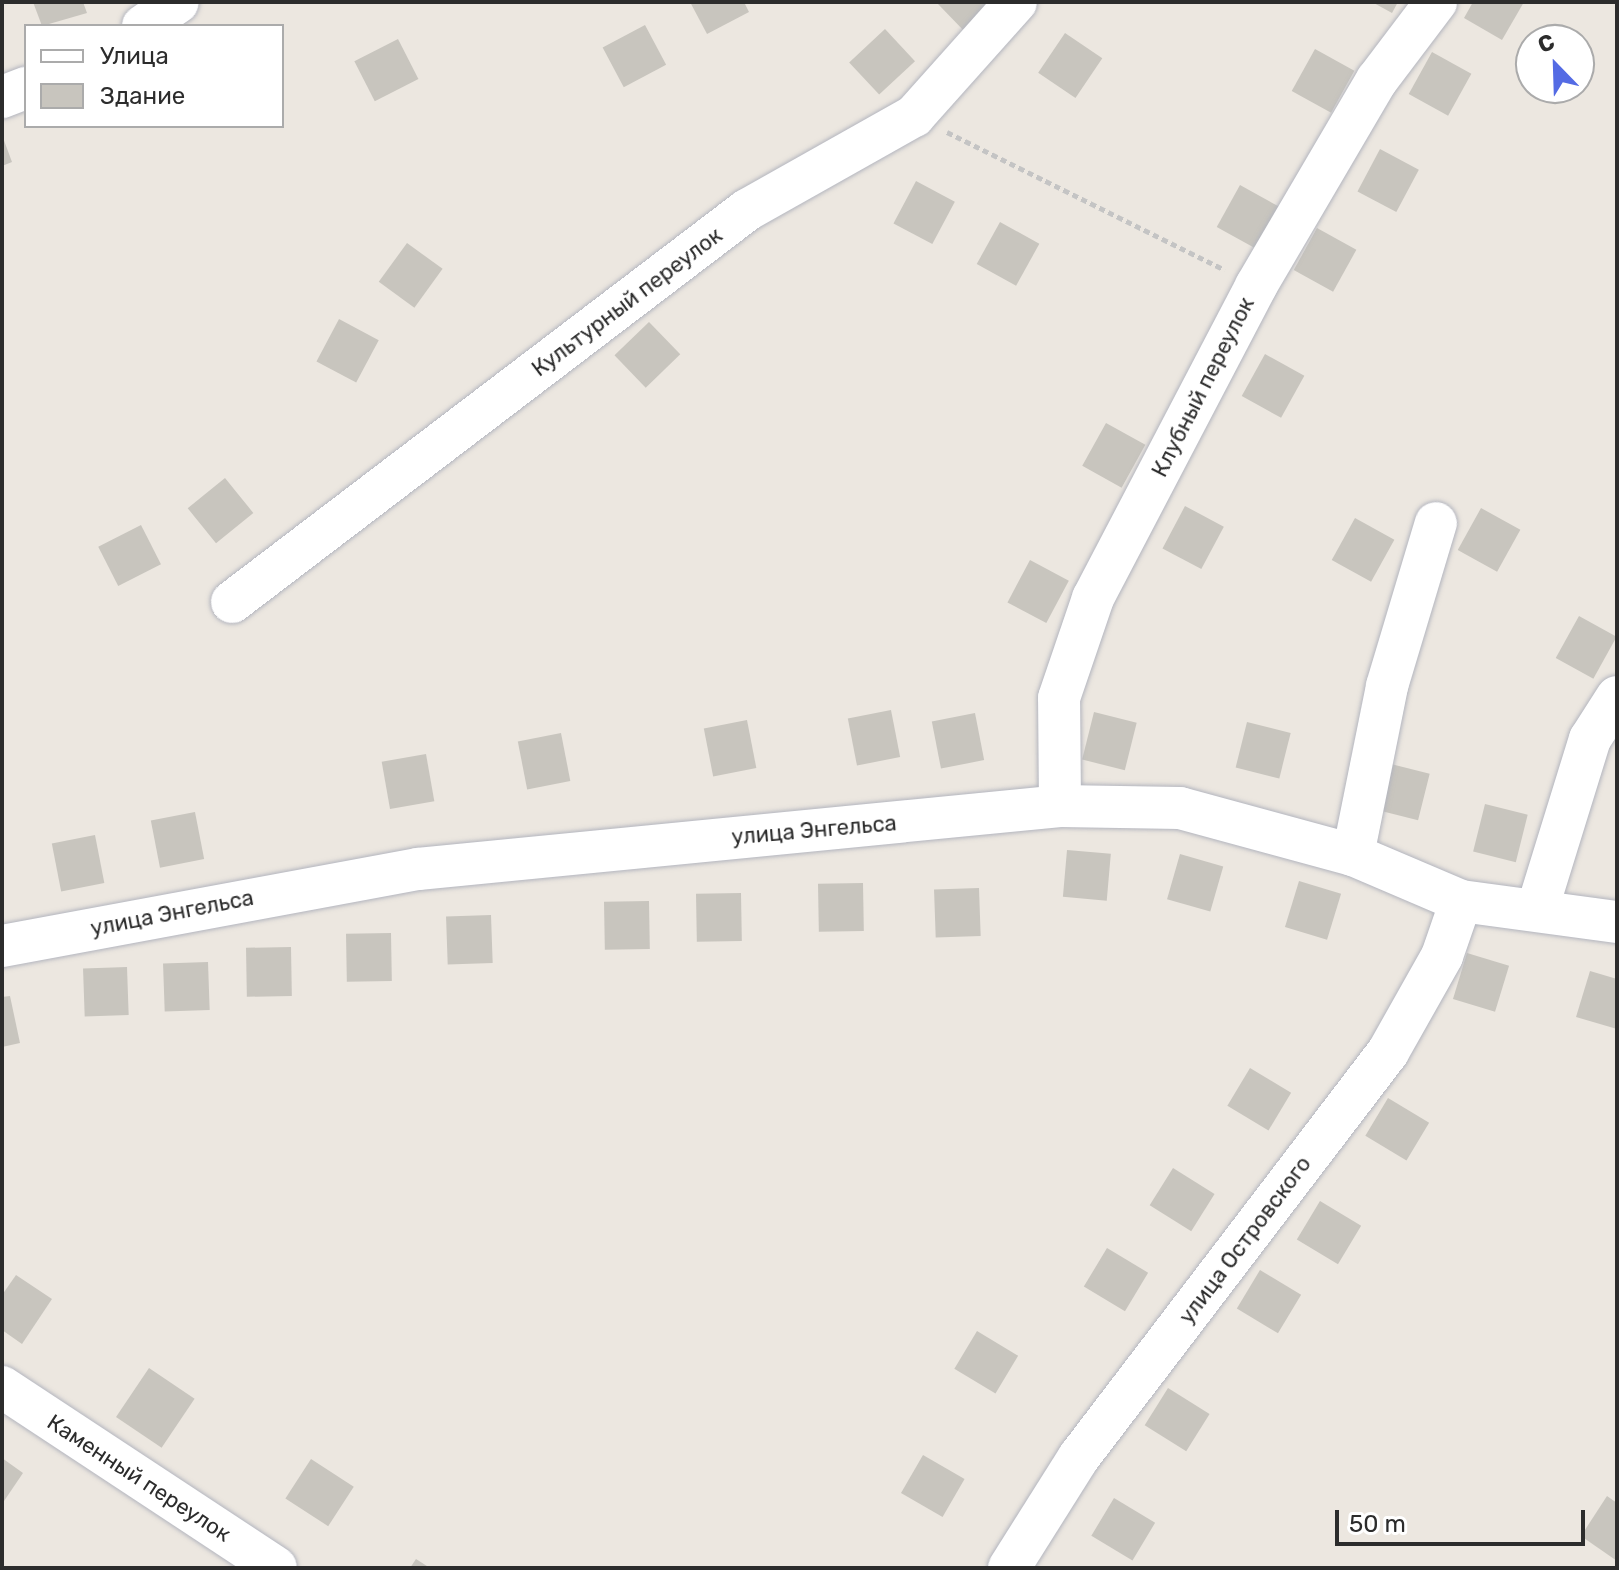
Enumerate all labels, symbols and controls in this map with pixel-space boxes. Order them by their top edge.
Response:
legend [24,24,284,128]
north arrow [1515,24,1595,104]
text: С [1534,28,1559,59]
text: Улица [100,42,169,70]
text: Здание [100,82,185,110]
street label: Культурный переулок [527,222,727,382]
street label: Клубный переулок [1146,293,1260,481]
street label: улица Энгельса [730,810,898,850]
street label: улица Энгельса [88,884,256,942]
street label: улица Островского [1173,1151,1317,1329]
street label: Каменный переулок [42,1409,236,1547]
scale bar [1339,1494,1589,1544]
text: 50 m [1349,1510,1406,1538]

